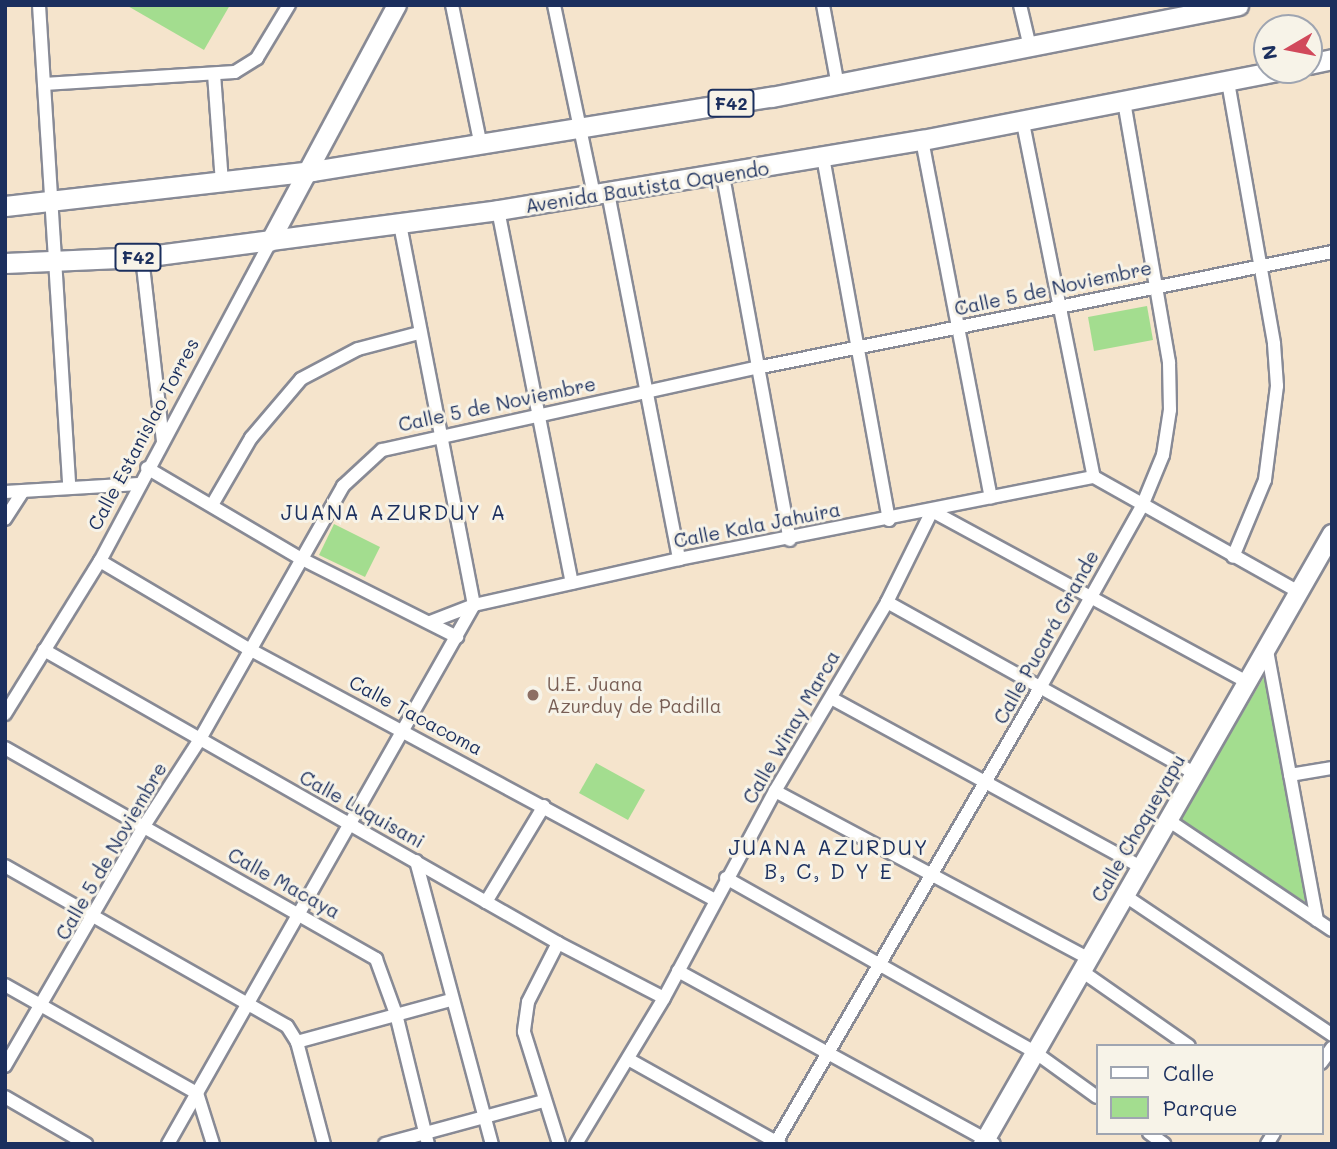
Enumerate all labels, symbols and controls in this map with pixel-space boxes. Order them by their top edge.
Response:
north arrow [1253,14,1323,84]
text: N [1255,43,1282,62]
road number: F42 [706,88,756,118]
street label: Avenida Bautista Oquendo [524,156,770,218]
road number: F42 [114,243,162,272]
street label: Calle 5 de Noviembre [952,256,1154,320]
street label: Calle Estanislao Torres [83,334,203,534]
street label: Calle 5 de Noviembre [396,372,598,436]
street label: Calle Kala Jahuira [672,498,842,552]
district label: JUANA AZURDUY A [283,499,505,525]
street label: Calle Pucará Grande [989,546,1103,728]
street label: Calle Winay Marca [738,646,844,808]
street label: Calle Tacacoma [345,670,487,760]
place label: U.E. Juana Azurduy de Padilla [547,673,722,717]
marker: U.E. Juana Azurduy de Padilla [525,687,541,703]
street label: Calle Choqueyapu [1086,750,1190,906]
street label: Calle 5 de Noviembre [51,758,171,944]
street label: Calle Luquisani [296,765,428,853]
district label: JUANA AZURDUY B, C, D Y E [730,834,928,884]
street label: Calle Macaya [224,843,344,923]
legend [1096,1044,1323,1135]
text: Calle [1163,1059,1215,1086]
text: Parque [1163,1094,1237,1121]

